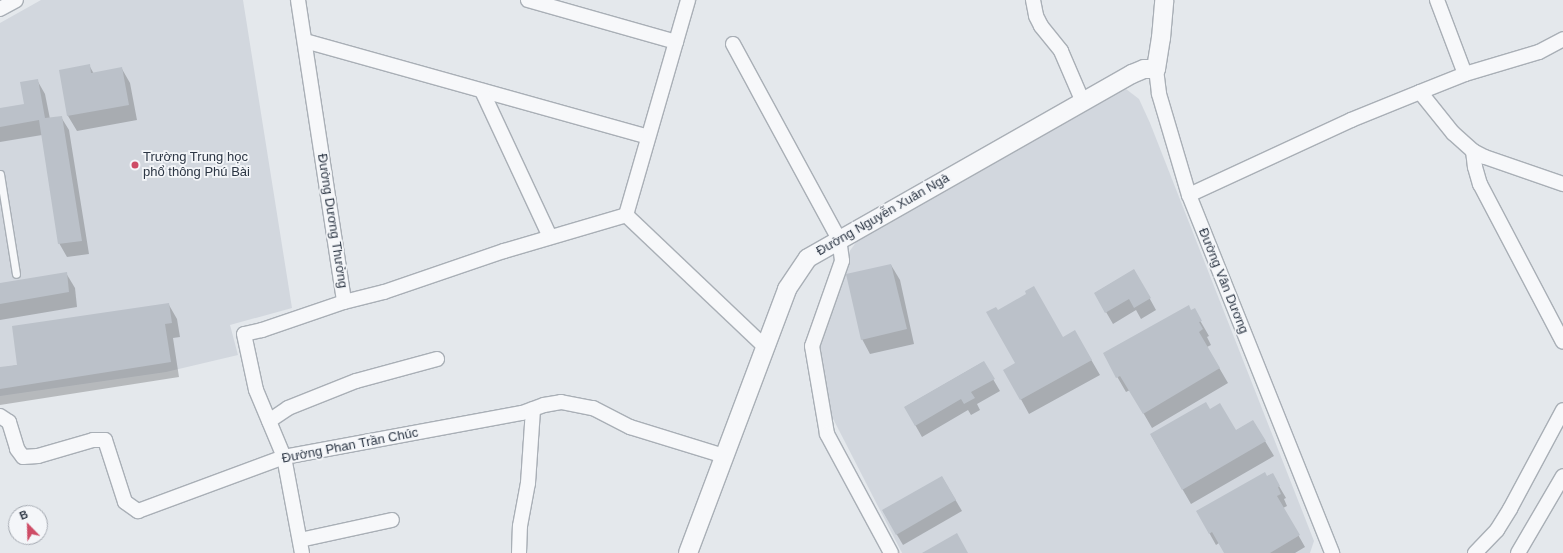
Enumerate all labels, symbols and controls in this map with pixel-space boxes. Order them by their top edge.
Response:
place label: Trường Trung học phổ thông Phú Bài [143,150,250,181]
street label: Đường Dương Thưởng [314,153,350,289]
marker: Trường Trung học phổ thông Phú Bài [130,160,140,170]
street label: Đường Nguyễn Xuân Ngà [814,171,952,259]
street label: Đường Vân Dương [1195,226,1251,336]
street label: Đường Phan Trần Chúc [280,425,420,467]
north arrow [8,505,48,545]
text: B [18,508,30,522]

